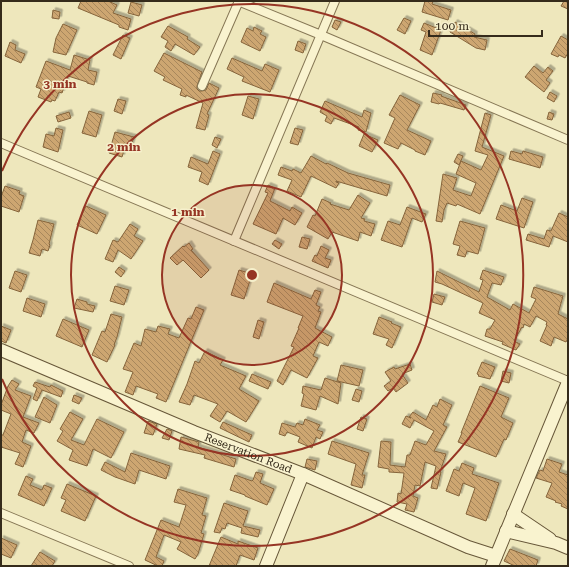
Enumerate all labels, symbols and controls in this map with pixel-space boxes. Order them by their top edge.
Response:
scale bar [429,12,542,38]
text: 100 m [435,19,469,33]
text: 3 min [43,77,77,91]
text: 2 min [107,140,141,154]
text: 1 min [171,205,205,219]
centre of rings [245,268,259,282]
street label: Reservation Road [203,430,294,476]

